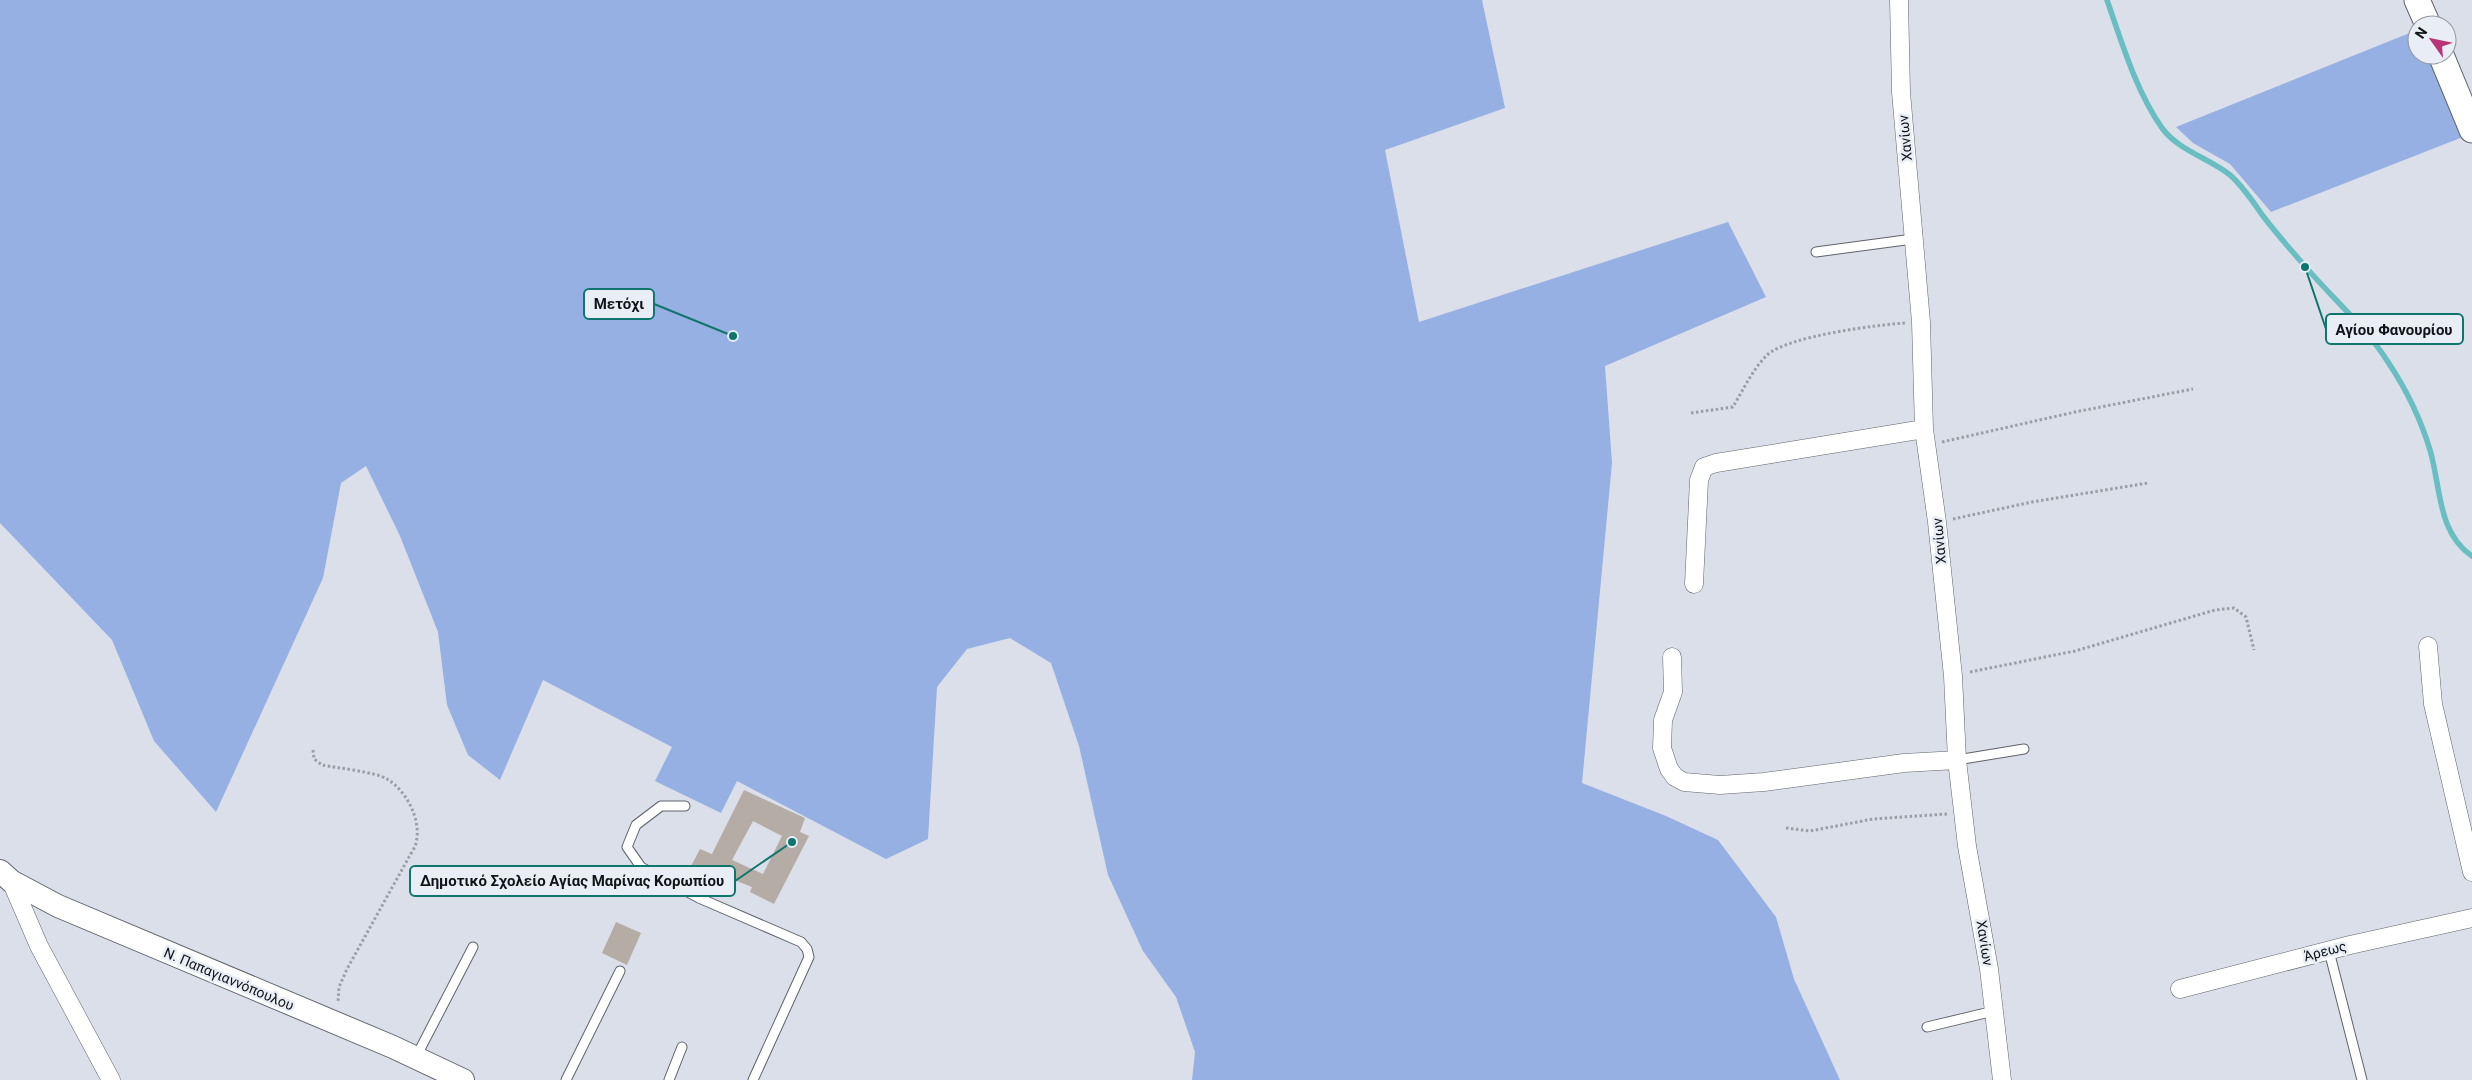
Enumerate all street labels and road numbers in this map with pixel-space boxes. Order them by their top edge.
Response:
street label: Χανίων [1895,114,1915,162]
street label: Χανίων [1929,517,1949,565]
street label: Χανίων [1973,919,1997,967]
street label: Άρεως [2302,938,2348,964]
street label: Ν. Παπαγιαννόπουλου [162,944,296,1014]

